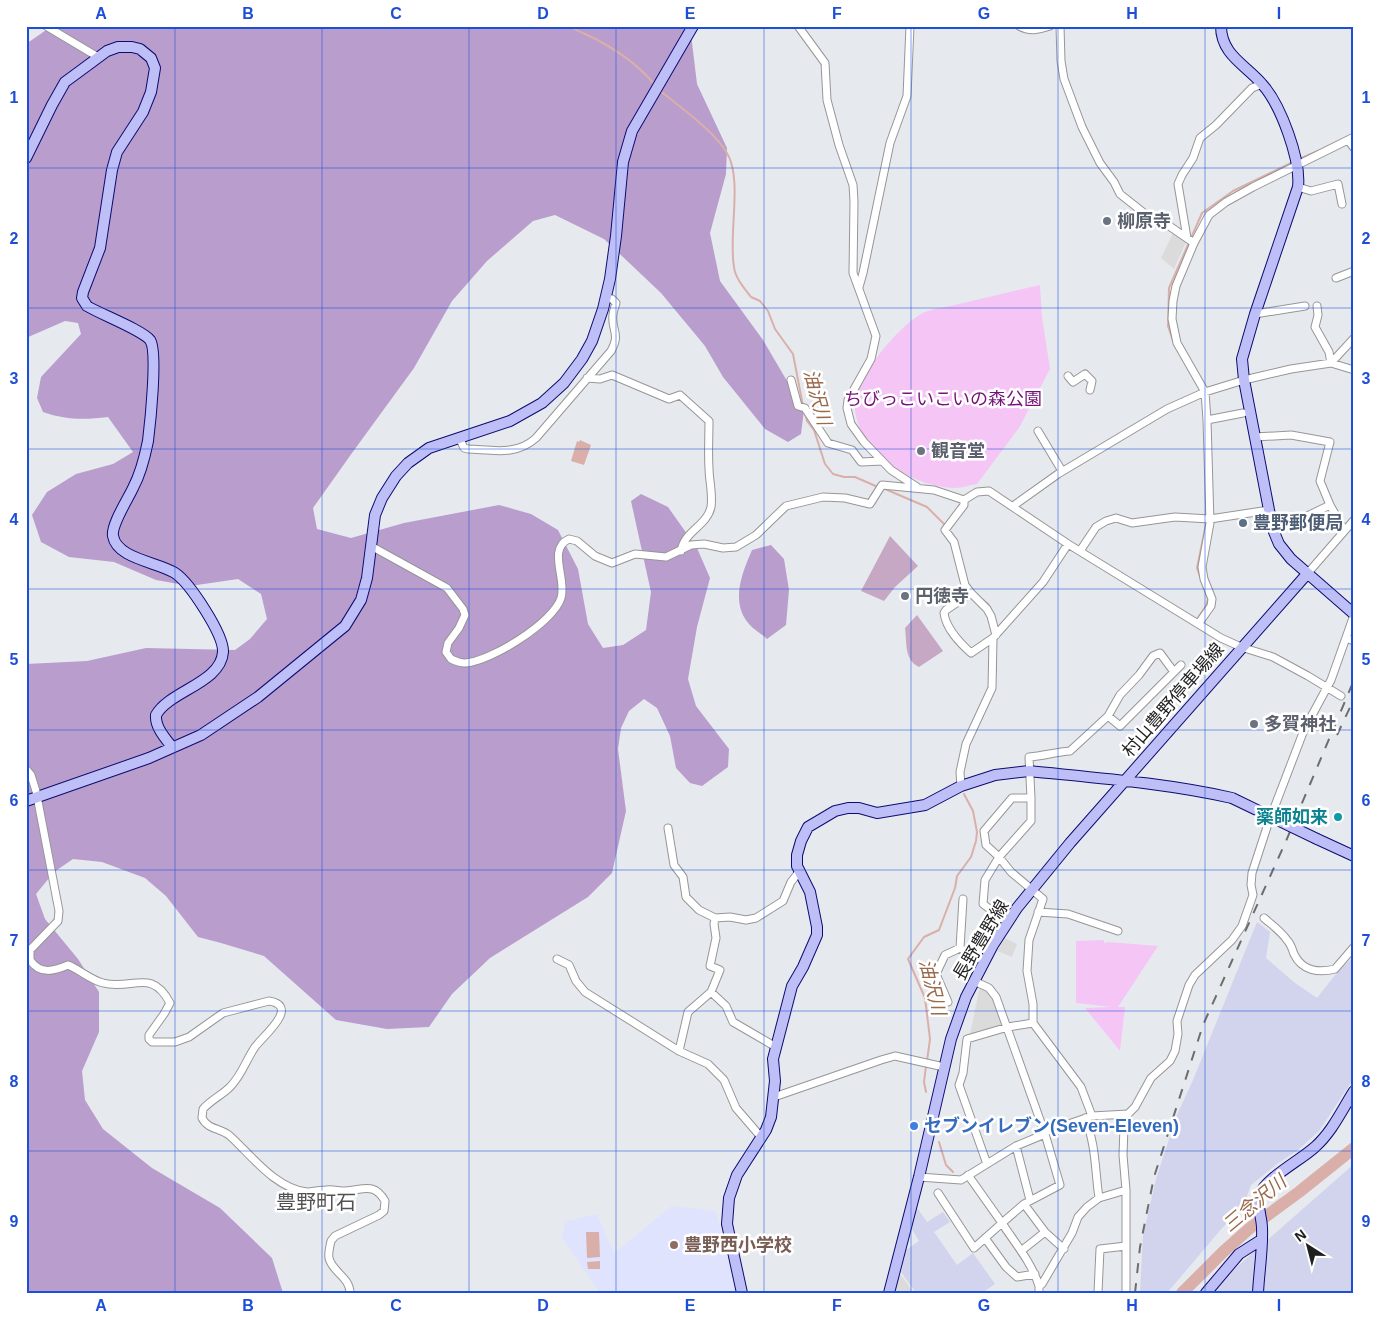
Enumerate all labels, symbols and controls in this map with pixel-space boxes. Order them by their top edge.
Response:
text: A [95,5,107,22]
text: B [242,5,254,22]
text: C [390,5,402,22]
text: D [537,5,549,22]
text: E [685,5,696,22]
text: F [832,5,842,22]
text: G [978,5,990,22]
text: H [1126,5,1138,22]
text: I [1277,5,1281,22]
text: 1 [10,89,19,106]
text: 1 [1362,89,1371,106]
place label: 柳原寺 [1117,211,1171,231]
marker: 柳原寺 [1101,215,1113,227]
text: 2 [10,230,19,247]
text: 2 [1362,230,1371,247]
water label: 油沢川 [800,367,836,429]
text: 3 [10,370,19,387]
text: 3 [1362,370,1371,387]
park label: ちびっこいこいの森公園 [844,389,1042,409]
place label: 観音堂 [931,441,985,461]
marker: 観音堂 [915,445,927,457]
text: 4 [10,511,19,528]
text: 4 [1362,511,1371,528]
place label: 豊野郵便局 [1253,513,1343,533]
marker: 豊野郵便局 [1237,517,1249,529]
place label: 円徳寺 [915,586,969,606]
marker: 円徳寺 [899,590,911,602]
street label: 村山豊野停車場線 [1118,639,1228,761]
text: 5 [10,651,19,668]
text: 5 [1362,651,1371,668]
place label: 多賀神社 [1264,714,1336,734]
marker: 多賀神社 [1248,718,1260,730]
text: 6 [10,792,19,809]
text: 6 [1362,792,1371,809]
place label: 薬師如来 [1256,807,1328,827]
marker: 薬師如来 [1332,811,1344,823]
street label: 長野豊野線 [949,896,1013,984]
text: 7 [10,932,19,949]
text: 7 [1362,932,1371,949]
water label: 油沢川 [915,957,950,1019]
text: 8 [10,1073,19,1090]
text: 8 [1362,1073,1371,1090]
place label: セブンイレブン(Seven-Eleven) [924,1116,1179,1136]
marker: セブンイレブン(Seven-Eleven) [908,1120,920,1132]
water label: 三念沢川 [1218,1170,1292,1236]
district label: 豊野町石 [276,1191,356,1213]
text: 9 [10,1213,19,1230]
text: 9 [1362,1213,1371,1230]
north arrow [1282,1222,1332,1272]
text: N [1292,1226,1309,1245]
place label: 豊野西小学校 [684,1235,792,1255]
marker: 豊野西小学校 [668,1239,680,1251]
text: A [95,1297,107,1314]
text: B [242,1297,254,1314]
text: C [390,1297,402,1314]
text: D [537,1297,549,1314]
text: E [685,1297,696,1314]
text: F [832,1297,842,1314]
text: G [978,1297,990,1314]
text: H [1126,1297,1138,1314]
text: I [1277,1297,1281,1314]

